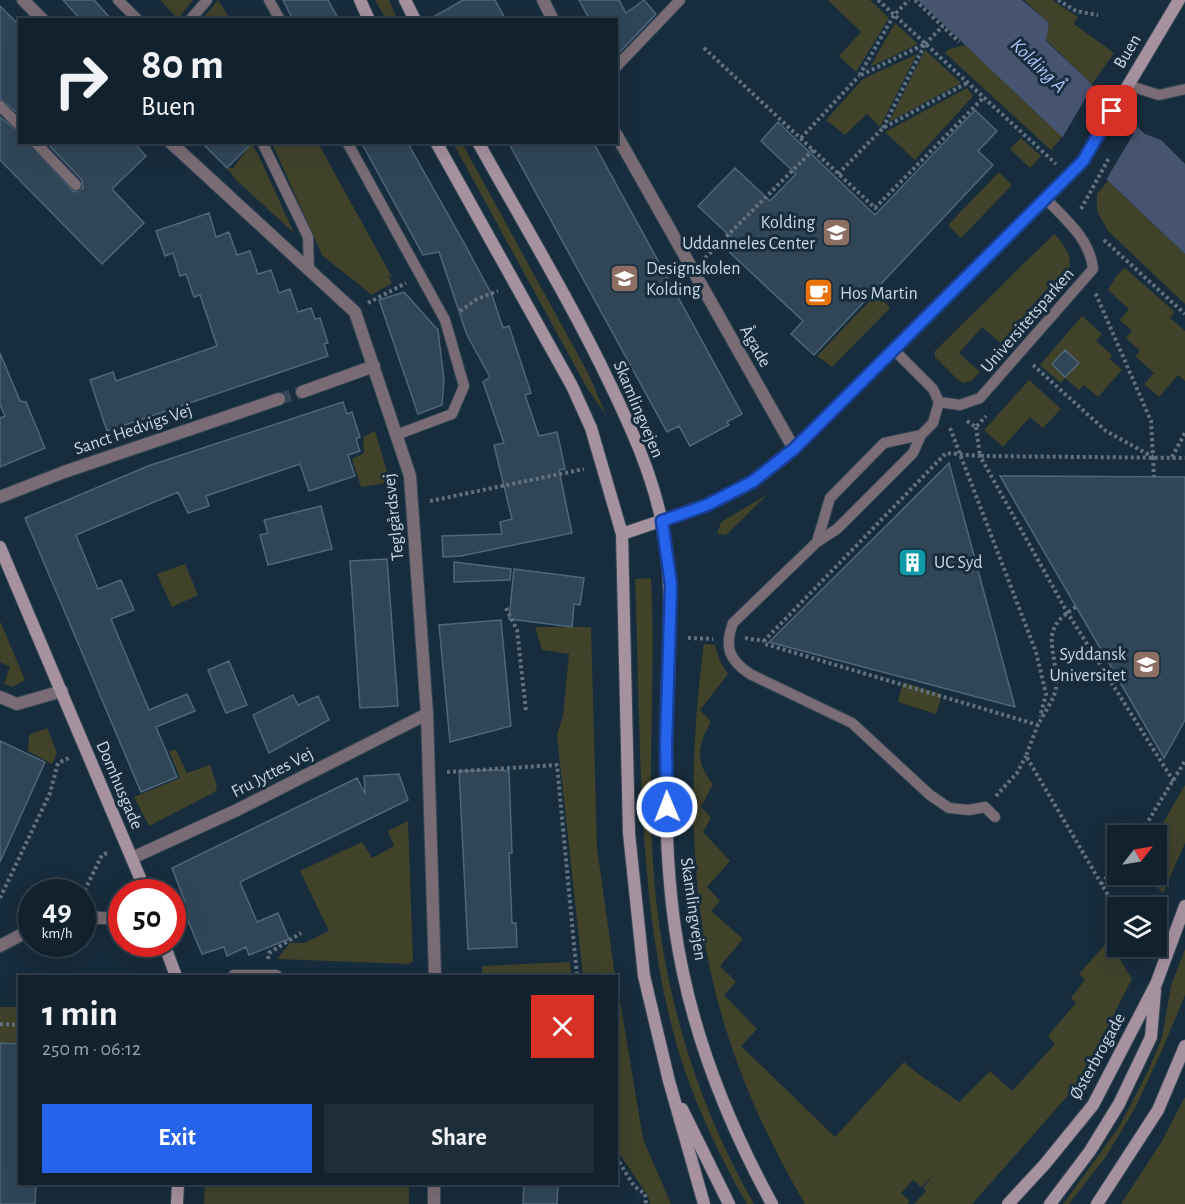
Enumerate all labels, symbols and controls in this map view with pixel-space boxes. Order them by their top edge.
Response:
street label: Buen [1111,31,1145,72]
water label: Kolding Å [1007,34,1071,97]
icon: right [42,42,120,120]
text: 80 m [141,44,224,86]
pin [1086,85,1137,136]
text: Buen [141,93,196,120]
icon: arrive [1095,94,1128,127]
place label: Kolding Uddanneles Center [682,214,815,253]
school or university icon: Kolding Uddanneles Center [820,216,852,248]
place label: Designskolen Kolding [646,260,740,299]
school or university icon: Designskolen Kolding [609,262,641,294]
street label: Universitetsparken [978,265,1078,376]
cafe icon: Hos Martin [803,277,835,309]
place label: Hos Martin [840,285,918,303]
street label: Ågade [736,321,777,370]
street label: Skamlingvejen [610,358,667,461]
street label: Sanct Hedvigs Vej [72,401,195,459]
street label: Teglgårdsvej [380,472,408,562]
building icon: UC Syd [897,546,929,578]
place label: UC Syd [934,554,983,572]
place label: Syddansk Universitet [1049,646,1127,685]
school or university icon: Syddansk Universitet [1131,648,1163,680]
street label: Domhusgade [92,738,146,832]
street label: Fru Jyttes Vej [229,745,316,801]
position arrow [635,775,699,839]
north arrow [1107,825,1167,885]
map controls [1107,825,1167,957]
street label: Skamlingvejen [677,857,709,962]
speed limit sign: 50 [108,879,186,957]
text: 49 [42,896,72,926]
button: layers [1107,897,1167,957]
text: km/h [42,926,72,941]
button: close [531,995,594,1058]
text: 1 min [42,996,118,1032]
street label: Østerbrogade [1067,1010,1129,1103]
text: 250 m · 06:12 [42,1039,141,1059]
button: Exit [42,1104,312,1173]
button: Share [324,1104,594,1173]

